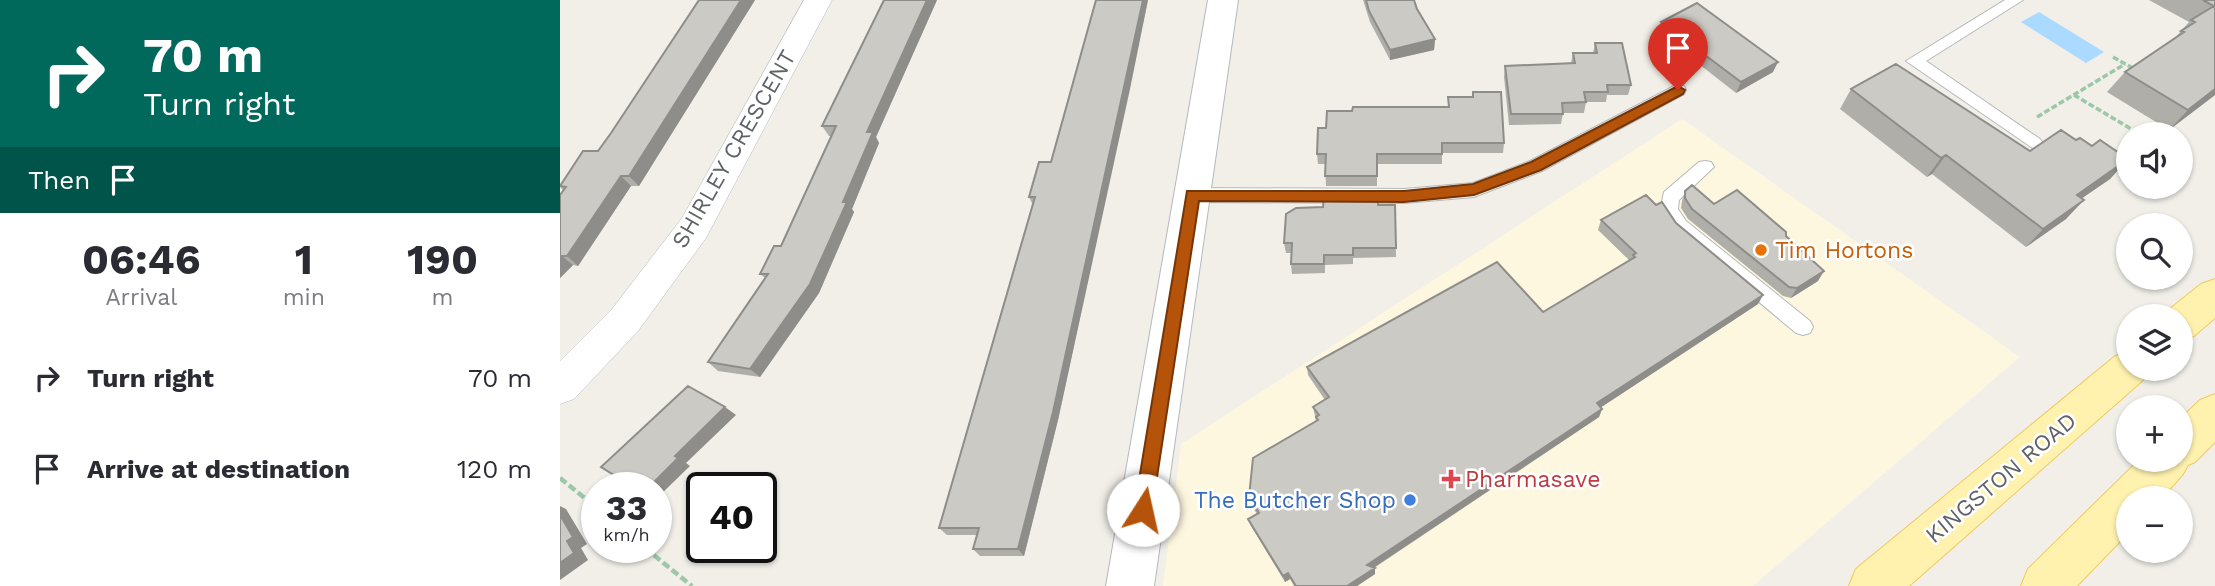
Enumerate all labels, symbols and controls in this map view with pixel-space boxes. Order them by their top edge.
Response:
pin [1648,18,1708,90]
text: 70 m [143,26,263,84]
icon: right [28,28,119,119]
icon: arrive [1659,29,1697,67]
street label: SHIRLEY CRESCENT [666,45,802,253]
text: Turn right [143,85,295,123]
map controls [2116,122,2193,563]
button: sound [2116,122,2193,199]
icon: arrive [104,161,142,199]
text: Then [28,165,90,195]
button: search [2116,213,2193,290]
text: 06:46 [82,235,201,284]
text: 1 [295,235,313,284]
text: 190 [407,235,478,284]
place label: Tim Hortons [1775,237,1913,264]
marker: Tim Hortons [1753,242,1769,258]
text: Arrival [105,284,177,311]
text: min [283,284,325,311]
text: m [431,284,453,311]
button: layers [2116,304,2193,381]
icon: right [28,359,66,397]
text: Turn right [87,363,214,393]
text: 70 m [468,363,532,393]
button: + [2116,395,2193,472]
street label: KINGSTON ROAD [1920,407,2082,549]
icon: arrive [28,450,66,488]
text: Arrive at destination [87,454,350,484]
text: 120 m [457,454,532,484]
place label: Pharmasave [1465,466,1601,493]
marker: Pharmasave [1443,471,1459,487]
speed limit sign: 40 [686,472,777,563]
position arrow [1106,473,1180,547]
button: − [2116,486,2193,563]
text: 33 [606,487,647,529]
place label: The Butcher Shop [1194,487,1396,514]
marker: The Butcher Shop [1402,492,1418,508]
text: km/h [603,524,650,545]

